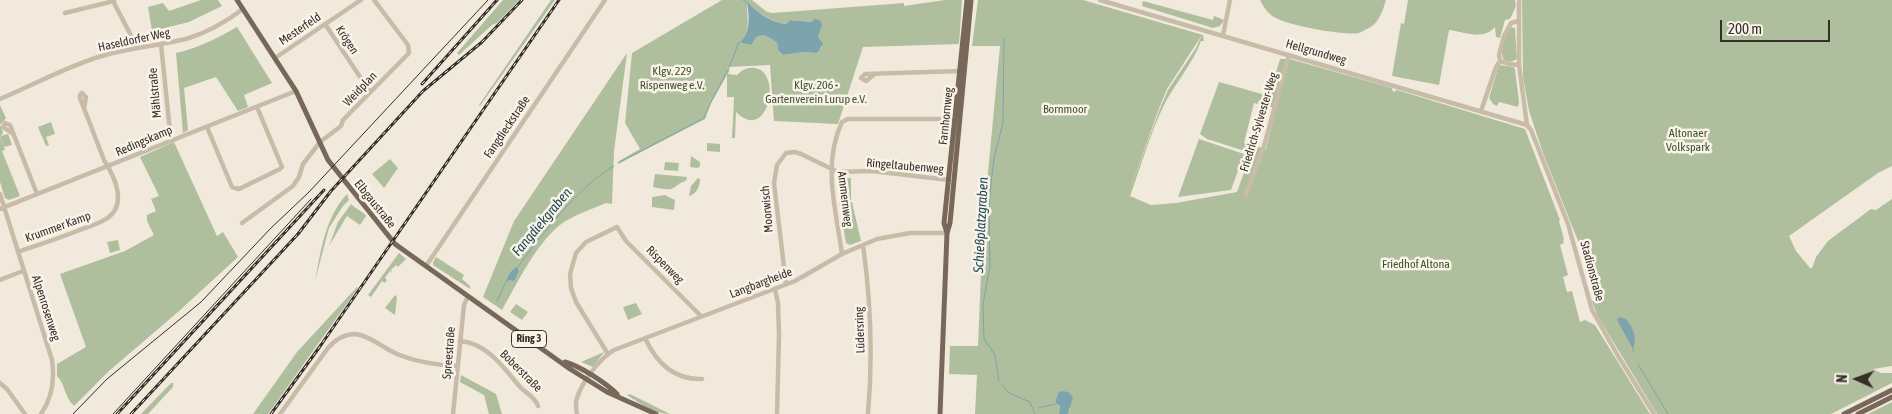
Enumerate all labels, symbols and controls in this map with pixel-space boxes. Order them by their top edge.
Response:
street label: Mesterfeld [276,10,324,48]
scale bar [1722,10,1832,42]
text: 200 m [1728,20,1762,37]
street label: Krögen [332,23,362,57]
street label: Haseldorfer Weg [97,25,171,55]
street label: Hellgrundweg [1284,36,1348,68]
park label: Klgv. 229 Rispenweg e.V. [640,64,704,92]
street label: Mählstraße [146,67,164,119]
street label: Weidplan [340,69,380,109]
street label: Friedrich-Sylvester-Weg [1237,71,1281,173]
park label: Klgv. 206 - Gartenverein Lurup e.V. [765,78,867,106]
street label: Farnhornweg [936,86,956,146]
street label: Fangdieckstraße [481,93,533,161]
park label: Bornmoor [1043,102,1087,116]
street label: Redingskamp [113,123,175,159]
park label: Altonaer Volkspark [1666,126,1710,154]
street label: Ringeltaubenweg [866,155,944,177]
street label: Ammernweg [834,171,856,227]
street label: Elbgaustraße [351,177,399,231]
water label: Schießplatzgraben [970,177,992,273]
water label: Fangdiekgraben [509,185,575,259]
street label: Moorwisch [758,185,776,233]
street label: Krummer Kamp [23,208,93,246]
street label: Stadionstraße [1577,239,1607,303]
street label: Rispenweg [643,243,687,287]
park label: Friedhof Altona [1382,257,1450,271]
street label: Langbargheide [728,264,794,302]
street label: Alpenrosenweg [29,273,63,343]
street label: Lüdersring [852,306,868,354]
street label: Spreestraße [440,326,458,380]
road number: Ring 3 [512,330,546,348]
street label: Boberstraße [497,347,545,395]
north arrow [1832,354,1882,404]
text: N [1834,374,1850,383]

